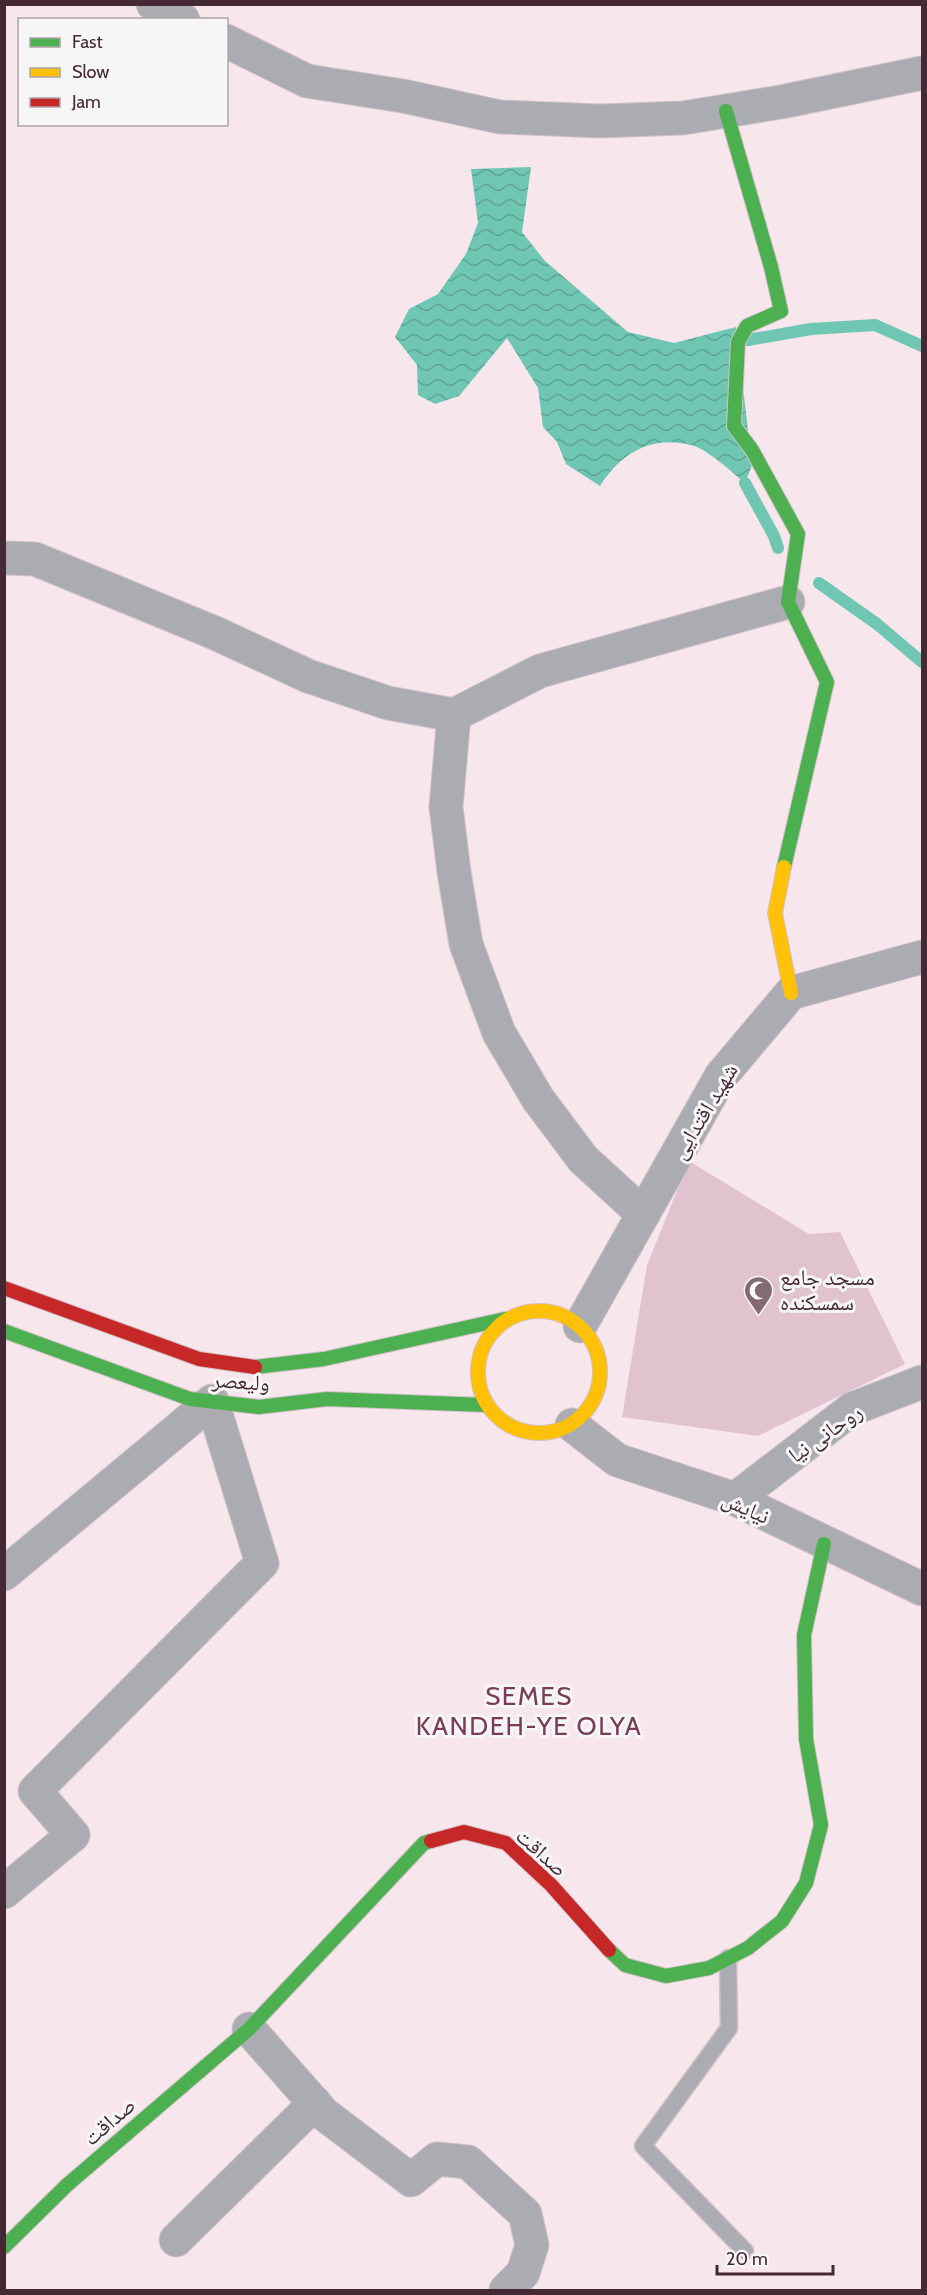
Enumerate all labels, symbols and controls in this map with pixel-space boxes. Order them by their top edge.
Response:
legend [18,18,228,126]
text: Fast [72,31,103,53]
text: Slow [72,61,109,83]
text: Jam [71,91,101,113]
street label: شهید اقتدایی [665,1058,744,1164]
place label: مسجد جامع سمسکنده [780,1264,875,1316]
mosque icon: مسجد جامع سمسکنده [743,1274,775,1316]
street label: ولیعصر [210,1366,271,1397]
street label: روحانی نیا [783,1398,867,1469]
street label: نیایش [718,1485,774,1530]
district label: SEMES KANDEH-YE OLYA [416,1680,642,1742]
street label: صداقت [510,1822,573,1883]
street label: صداقت [78,2091,141,2151]
scale bar [717,2238,832,2276]
text: 20 m [726,2248,768,2270]

